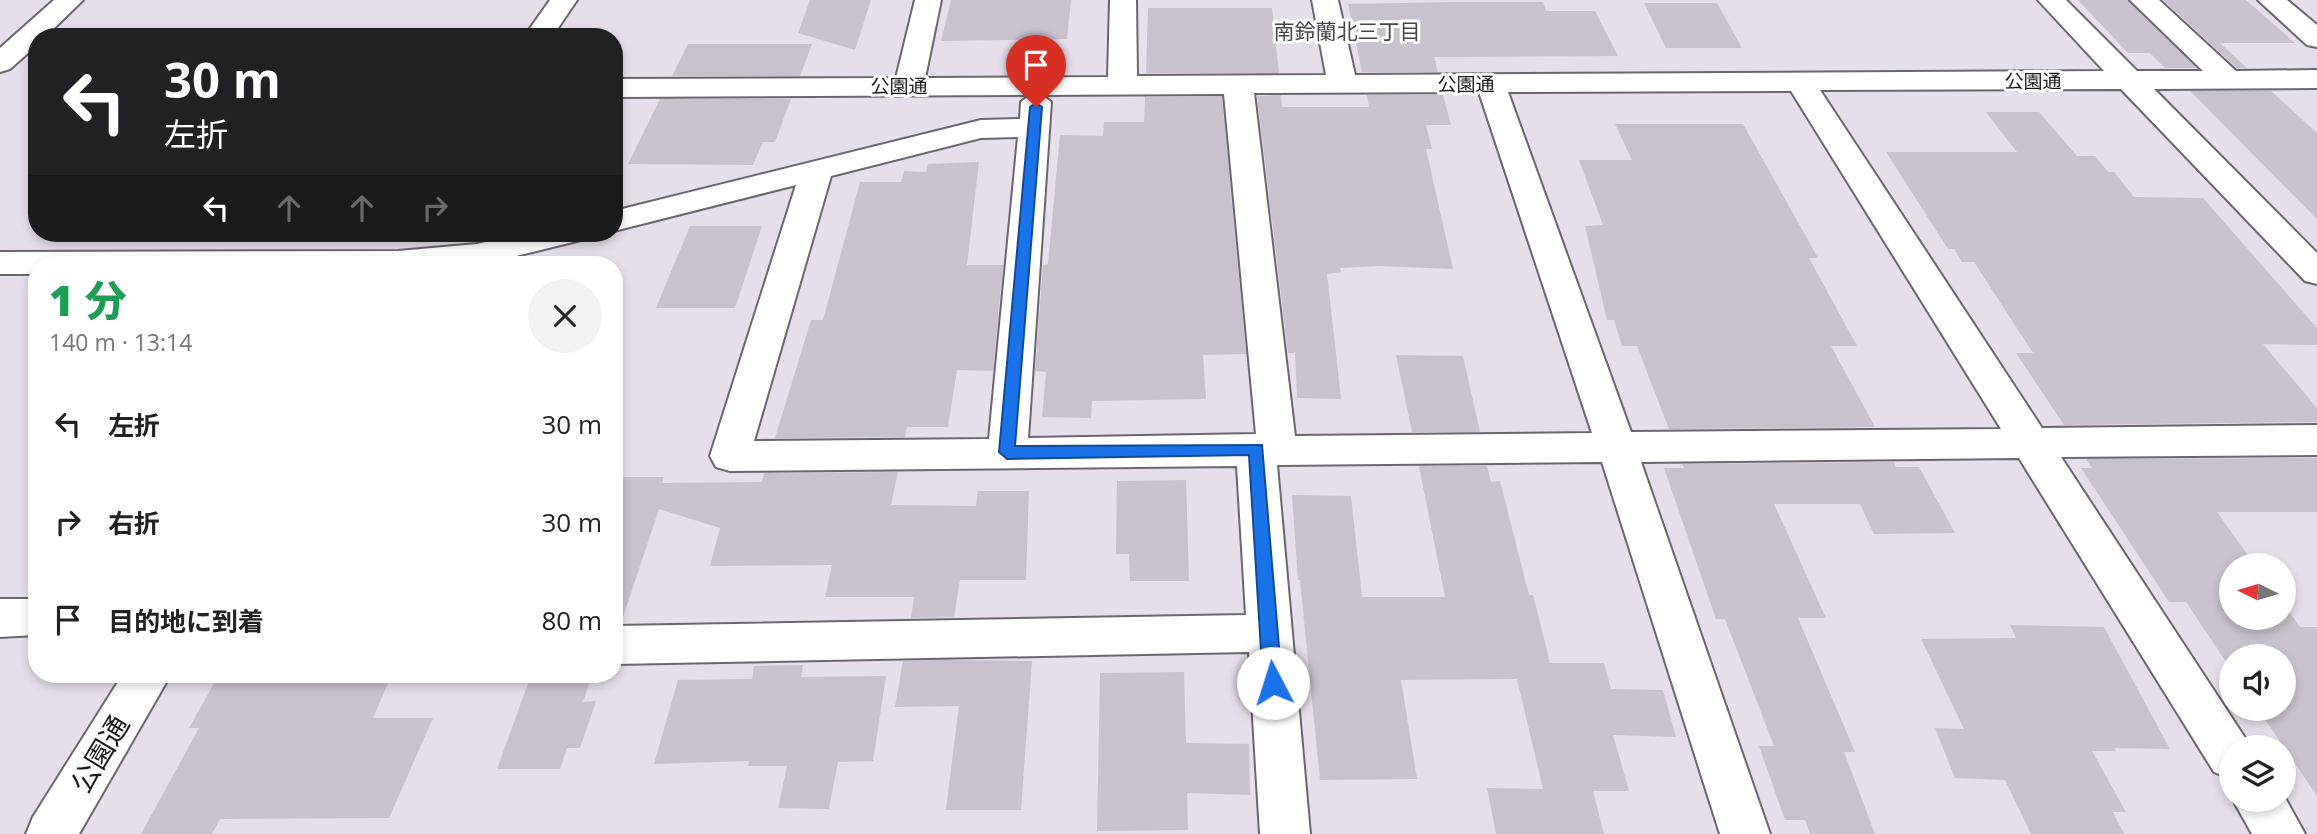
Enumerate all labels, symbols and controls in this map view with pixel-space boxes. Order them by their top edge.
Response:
district label: 南鈴蘭北三丁目 [1274,17,1421,45]
pin [1006,35,1066,107]
text: 30 m [164,46,281,112]
icon: arrive [1017,46,1055,84]
icon: left [49,56,140,147]
street label: 公園通 [2004,68,2062,94]
street label: 公園通 [1437,71,1495,97]
street label: 公園通 [870,73,928,99]
text: 左折 [164,112,228,155]
icon: left [197,189,235,227]
icon: ahead [270,189,308,227]
icon: ahead [343,189,381,227]
icon: right [416,189,454,227]
text: 1 分 [49,271,127,328]
button: close [528,279,602,353]
text: 140 m · 13:14 [49,326,192,358]
icon: left [49,405,87,443]
text: 30 m [541,406,602,442]
text: 左折 [108,407,160,443]
icon: right [49,503,87,541]
text: 30 m [541,504,602,540]
text: 右折 [108,505,160,541]
north arrow [2219,553,2296,630]
map controls [2219,553,2296,812]
icon: arrive [49,601,87,639]
text: 80 m [541,602,602,638]
text: 目的地に到着 [108,603,264,639]
button: sound [2219,644,2296,721]
position arrow [1236,646,1310,720]
street label: 公園通 [61,708,137,799]
button: layers [2219,735,2296,812]

